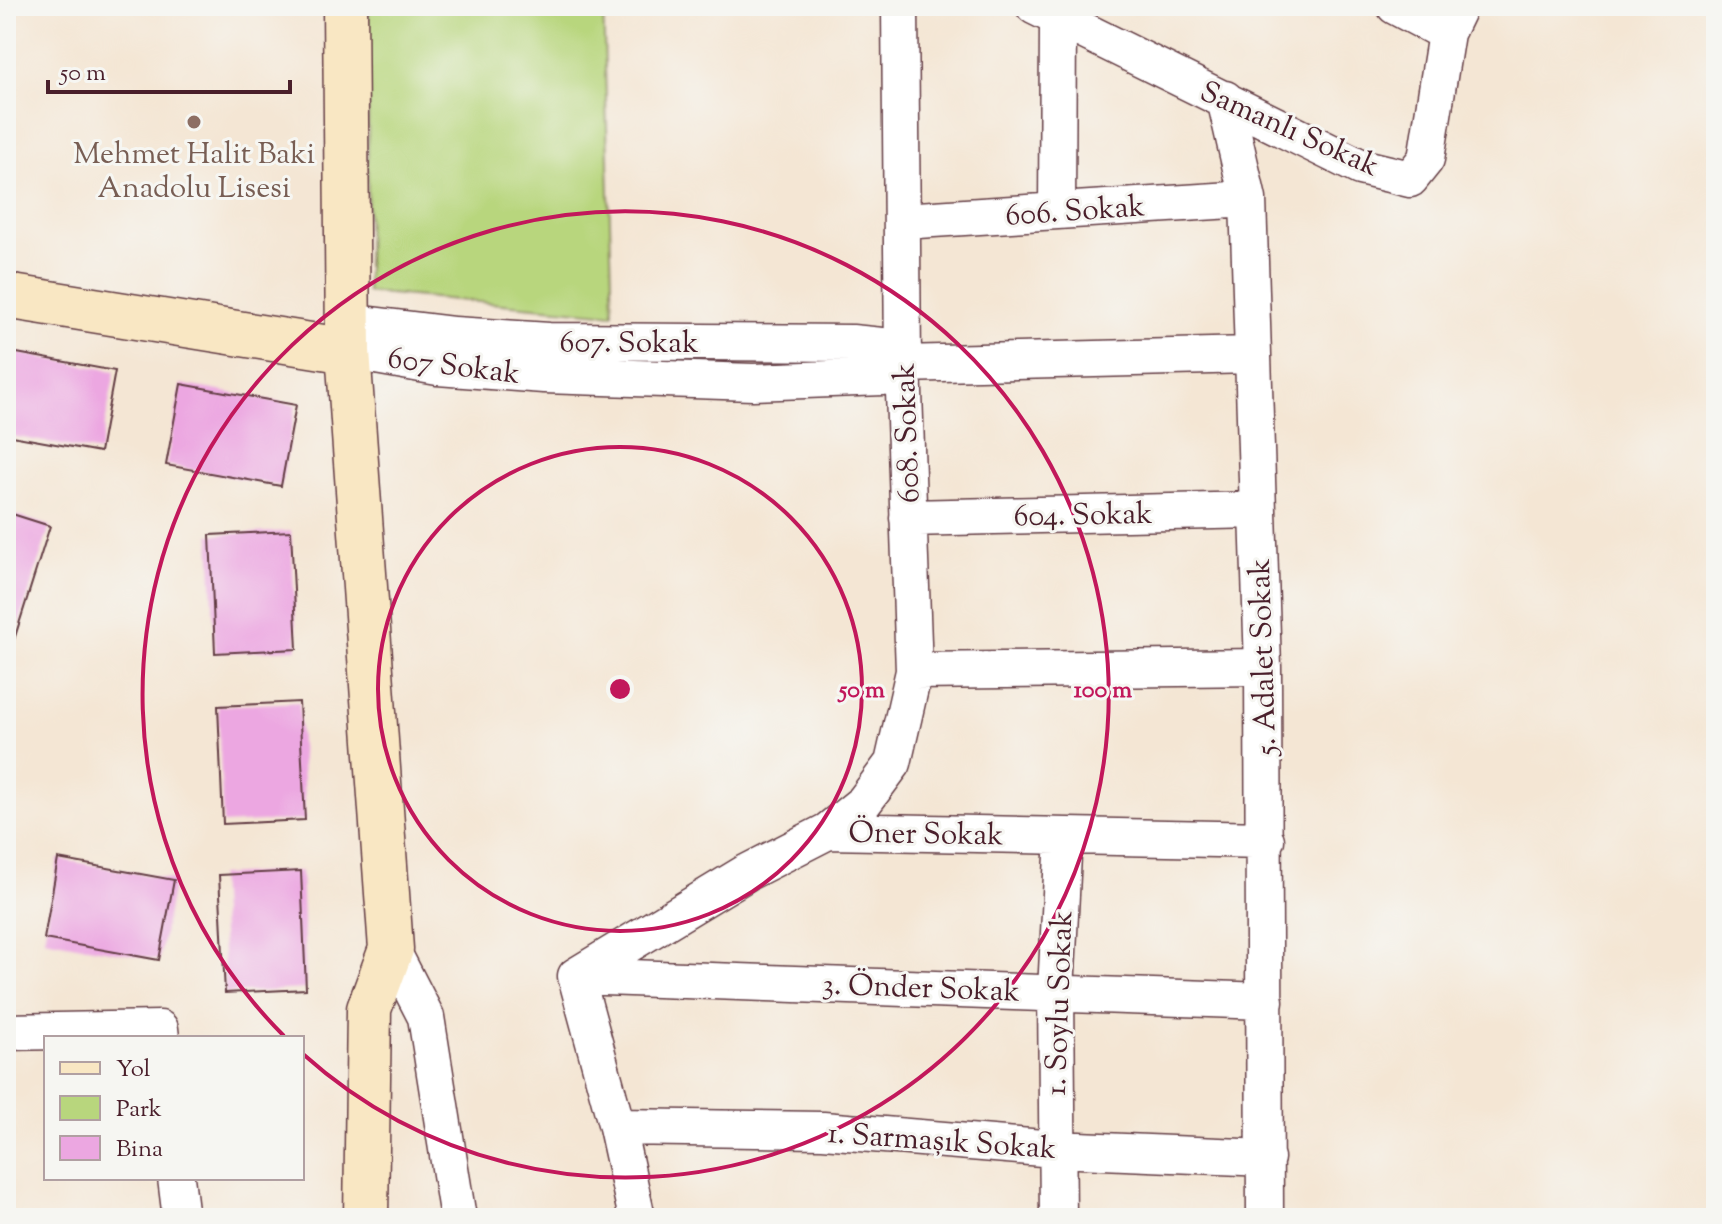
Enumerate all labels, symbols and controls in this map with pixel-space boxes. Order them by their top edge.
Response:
scale bar [48,44,290,94]
text: 50 m [58,57,106,91]
street label: Samanlı Sokak [1193,72,1385,189]
marker: Mehmet Halit Baki Anadolu Lisesi [185,113,203,131]
place label: Mehmet Halit Baki Anadolu Lisesi [73,134,315,211]
street label: 606. Sokak [1004,186,1146,239]
street label: 607. Sokak [559,323,699,366]
street label: 607 Sokak [385,338,522,397]
street label: 608. Sokak [885,362,932,504]
street label: 604. Sokak [1013,494,1153,539]
street label: 5. Adalet Sokak [1240,558,1289,758]
text: 50 m [837,674,885,708]
text: 100 m [1074,674,1132,708]
centre of rings [606,675,634,703]
street label: Öner Sokak [848,813,1004,858]
street label: 1. Soylu Sokak [1036,910,1085,1096]
street label: 3. Önder Sokak [821,965,1021,1014]
legend [44,1036,304,1180]
text: Yol [116,1053,151,1087]
text: Park [116,1093,162,1127]
street label: 1. Sarmaşık Sokak [826,1113,1058,1172]
text: Bina [116,1133,163,1167]

